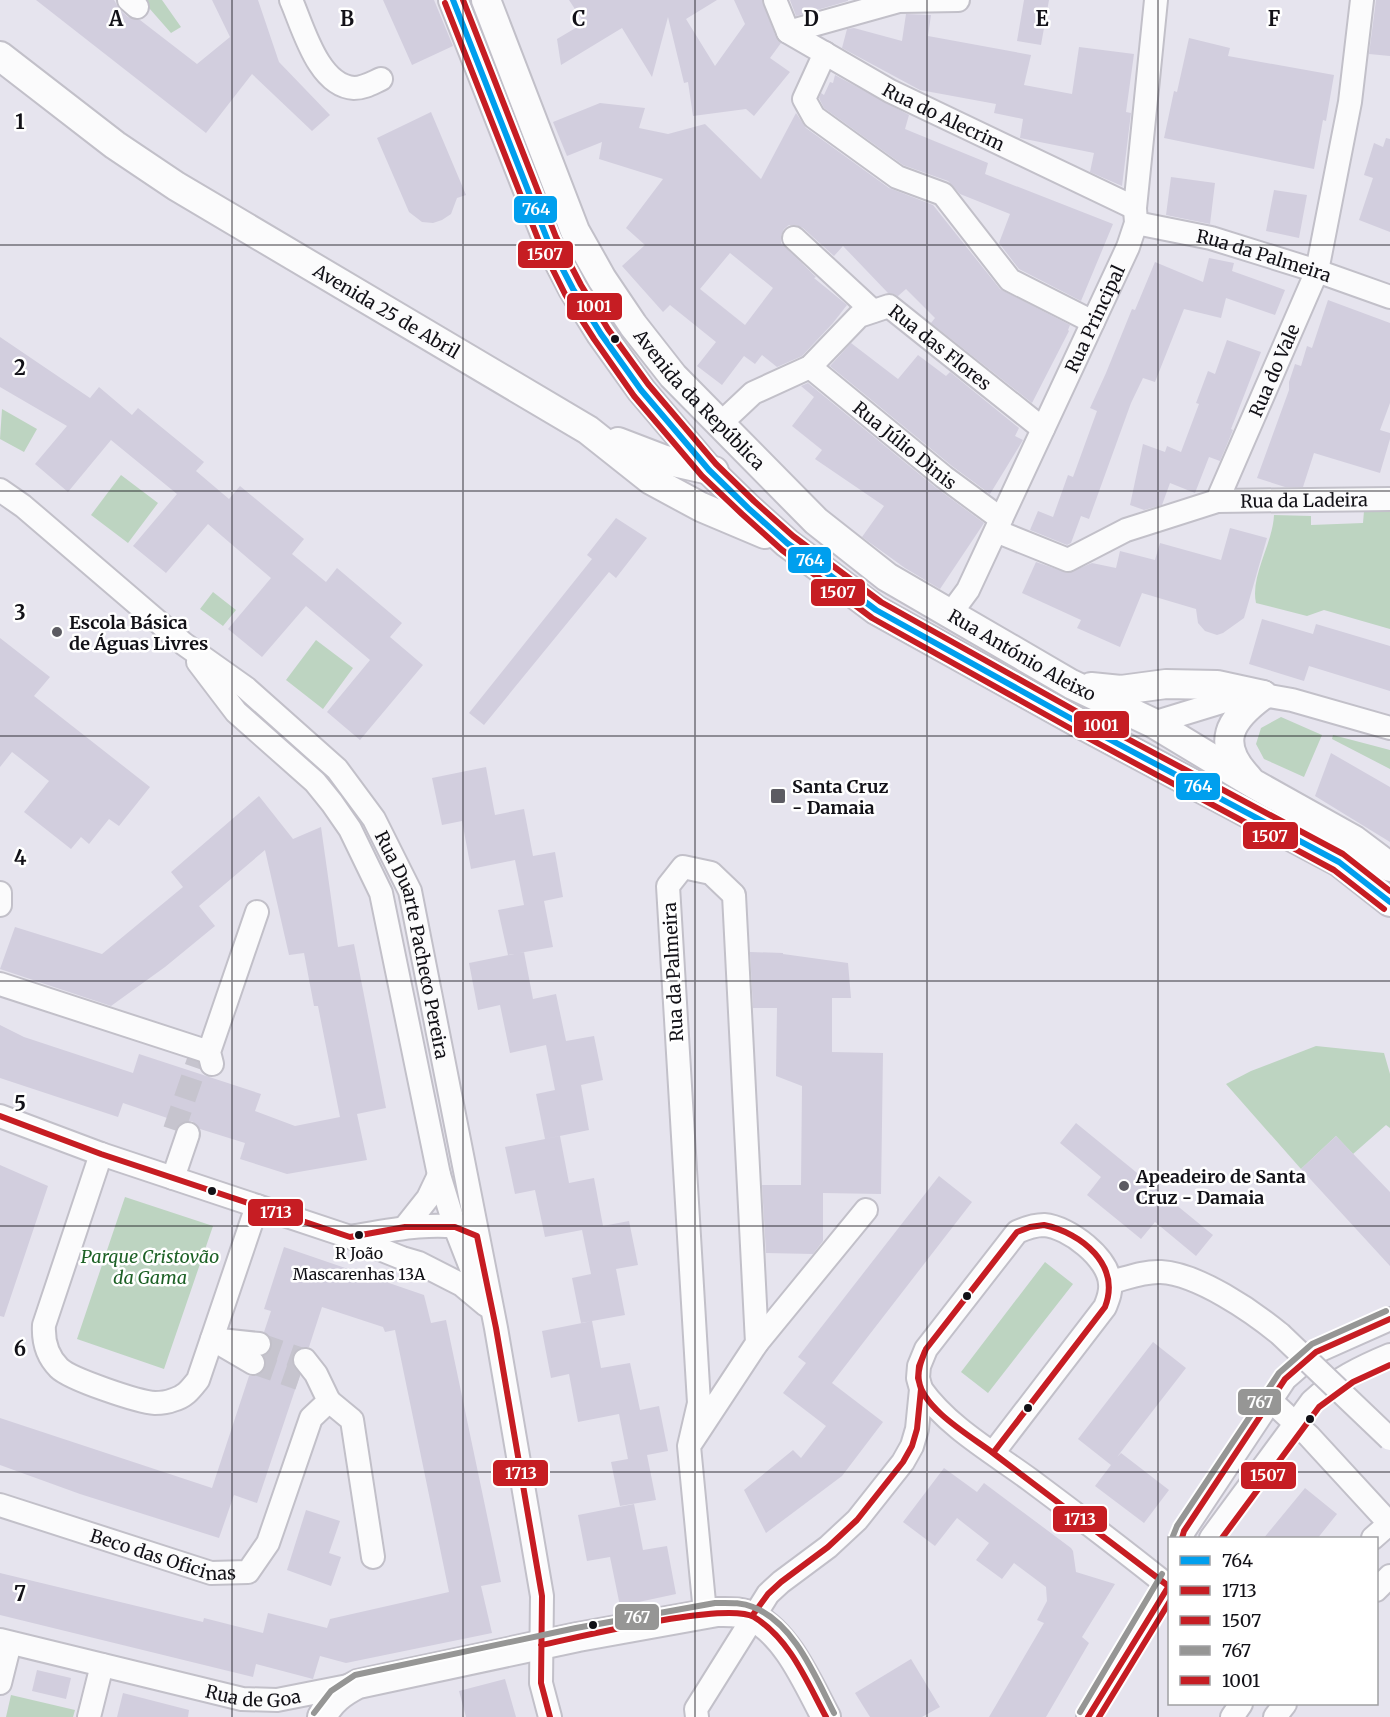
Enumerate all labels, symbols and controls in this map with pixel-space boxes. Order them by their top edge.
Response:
text: A [108,6,124,31]
text: B [340,6,354,31]
text: C [572,6,586,31]
text: D [803,6,819,31]
text: E [1035,6,1049,31]
text: F [1268,6,1281,31]
street label: Rua do Alecrim [879,78,1009,156]
text: 1 [15,109,25,134]
line badge: 764 [513,195,558,224]
text: 764 [522,199,550,219]
street label: Rua da Palmeira [1195,224,1335,287]
line badge: 1507 [517,240,574,269]
text: 1507 [527,244,563,264]
street label: Avenida 25 de Abril [309,258,465,363]
street label: Rua Principal [1060,261,1130,376]
line badge: 1001 [566,292,623,321]
text: 1001 [577,296,612,316]
street label: Rua das Flores [885,299,996,395]
street label: Rua do Vale [1244,320,1304,420]
street label: Avenida da República [628,324,770,475]
unlabelled marker [609,333,621,345]
text: 2 [14,355,26,380]
street label: Rua Júlio Dinis [849,396,961,494]
street label: Rua da Ladeira [1240,488,1368,512]
line badge: 764 [787,546,832,574]
text: 764 [796,550,824,570]
line badge: 1507 [810,578,866,607]
text: 1507 [820,582,856,602]
text: 3 [14,600,26,625]
street label: Rua António Aleixo [944,604,1100,706]
place label: Escola Básica de Águas Livres [69,611,208,655]
marker: Escola Básica de Águas Livres [50,625,64,639]
line badge: 1001 [1073,710,1130,739]
text: 1001 [1084,715,1119,735]
line badge: 764 [1175,772,1221,801]
place label: Santa Cruz - Damaia [792,775,888,819]
text: 764 [1184,776,1212,796]
marker: Santa Cruz - Damaia [769,787,787,805]
line badge: 1507 [1242,821,1299,850]
text: 1507 [1252,826,1288,846]
street label: Rua Duarte Pacheco Pereira [370,827,454,1061]
text: 4 [14,845,27,870]
street label: Rua da Palmeira [658,901,688,1042]
text: 5 [14,1091,26,1116]
place label: Apeadeiro de Santa Cruz - Damaia [1135,1165,1306,1209]
marker: Apeadeiro de Santa Cruz - Damaia [1117,1179,1131,1193]
unlabelled marker [206,1185,218,1197]
line badge: 1713 [247,1198,304,1227]
text: 1713 [260,1202,292,1222]
marker: R João Mascarenhas 13A [353,1229,365,1241]
place label: R João Mascarenhas 13A [293,1243,426,1284]
park label: Parque Cristovão da Gama [81,1245,219,1289]
unlabelled marker [961,1290,973,1302]
text: 6 [14,1336,26,1361]
line badge: 767 [1237,1388,1282,1416]
text: 767 [1247,1392,1274,1412]
unlabelled marker [1022,1402,1034,1414]
unlabelled marker [1304,1413,1316,1425]
line badge: 1713 [492,1459,549,1487]
line badge: 1507 [1240,1461,1297,1490]
text: 1713 [505,1463,537,1483]
text: 1507 [1250,1465,1286,1485]
line badge: 1713 [1052,1505,1108,1533]
text: 1713 [1064,1509,1096,1529]
street label: Beco das Oficinas [87,1523,236,1585]
legend [1168,1537,1378,1705]
text: 764 [1222,1549,1253,1572]
text: 1713 [1222,1579,1257,1602]
text: 7 [14,1581,26,1606]
line badge: 767 [614,1603,660,1631]
text: 767 [624,1607,651,1627]
text: 1507 [1222,1609,1261,1632]
unlabelled marker [587,1619,599,1631]
text: 767 [1222,1639,1251,1662]
text: 1001 [1222,1669,1260,1692]
street label: Rua de Goa [203,1679,303,1712]

